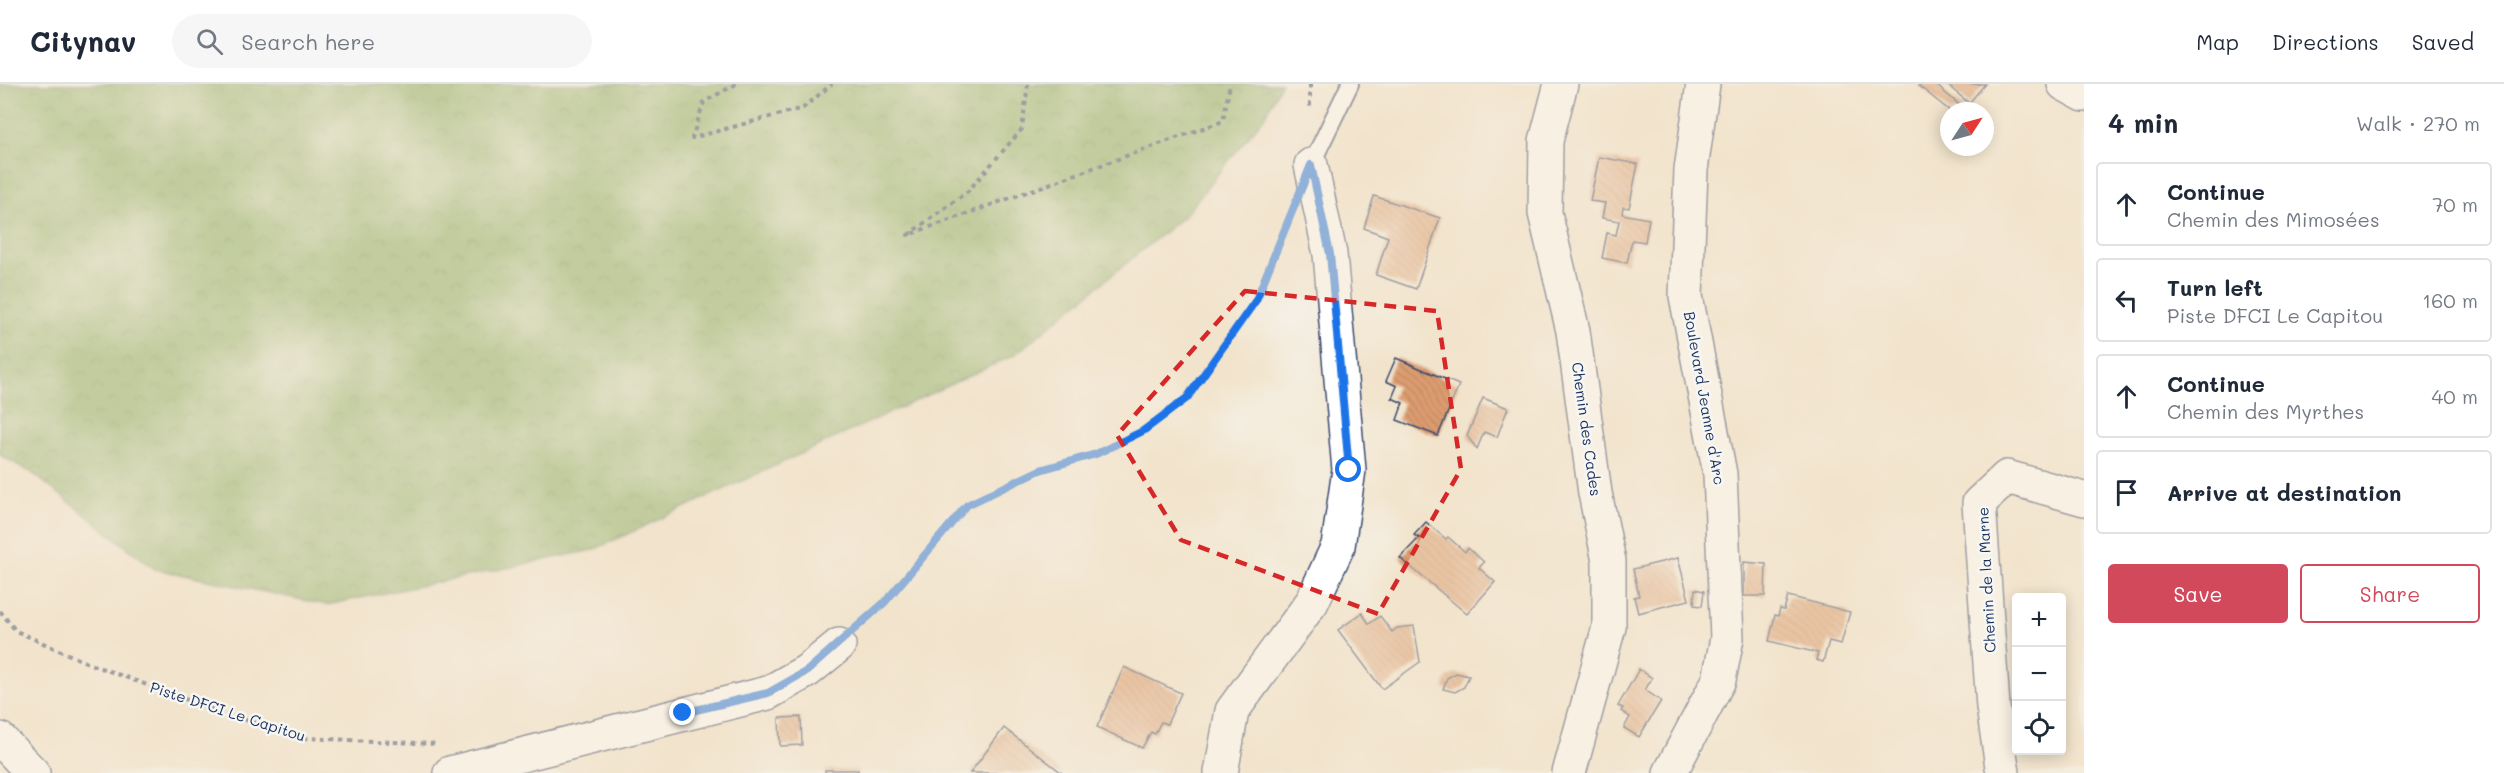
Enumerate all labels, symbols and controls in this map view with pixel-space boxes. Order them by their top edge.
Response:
search box [172,14,592,68]
text: Citynav [30,23,136,59]
icon: search [193,25,226,58]
text: Search here [241,27,375,56]
text: Map [2196,28,2239,55]
text: Directions [2272,28,2379,55]
text: Saved [2412,28,2474,55]
north arrow [1940,102,1994,156]
text: 4 min [2108,106,2178,140]
text: Walk · 270 m [2356,110,2480,136]
text: Continue [2167,177,2265,206]
icon: ahead [2110,188,2143,221]
text: 70 m [2432,191,2478,217]
text: Chemin des Mimosées [2167,206,2380,232]
text: Turn left [2167,273,2263,302]
icon: left [2110,284,2143,317]
text: 160 m [2422,287,2478,313]
text: Piste DFCI Le Capitou [2167,302,2383,328]
street label: Boulevard Jeanne d'Arc [1680,310,1730,486]
street label: Chemin des Cades [1568,361,1606,497]
text: Continue [2167,369,2265,398]
icon: ahead [2110,380,2143,413]
text: 40 m [2432,383,2478,409]
text: Chemin des Myrthes [2167,398,2364,424]
route start [1335,456,1361,482]
icon: arrive [2110,476,2143,509]
text: Arrive at destination [2167,478,2402,507]
street label: Chemin de la Marne [1972,507,2000,653]
button: Save [2108,564,2288,623]
button: Share [2300,564,2480,623]
map controls [2012,593,2066,755]
button: + [2012,593,2066,647]
button: − [2012,647,2066,701]
street label: Piste DFCI Le Capitou [148,676,308,746]
route end [669,699,695,725]
button: locate [2012,701,2066,755]

